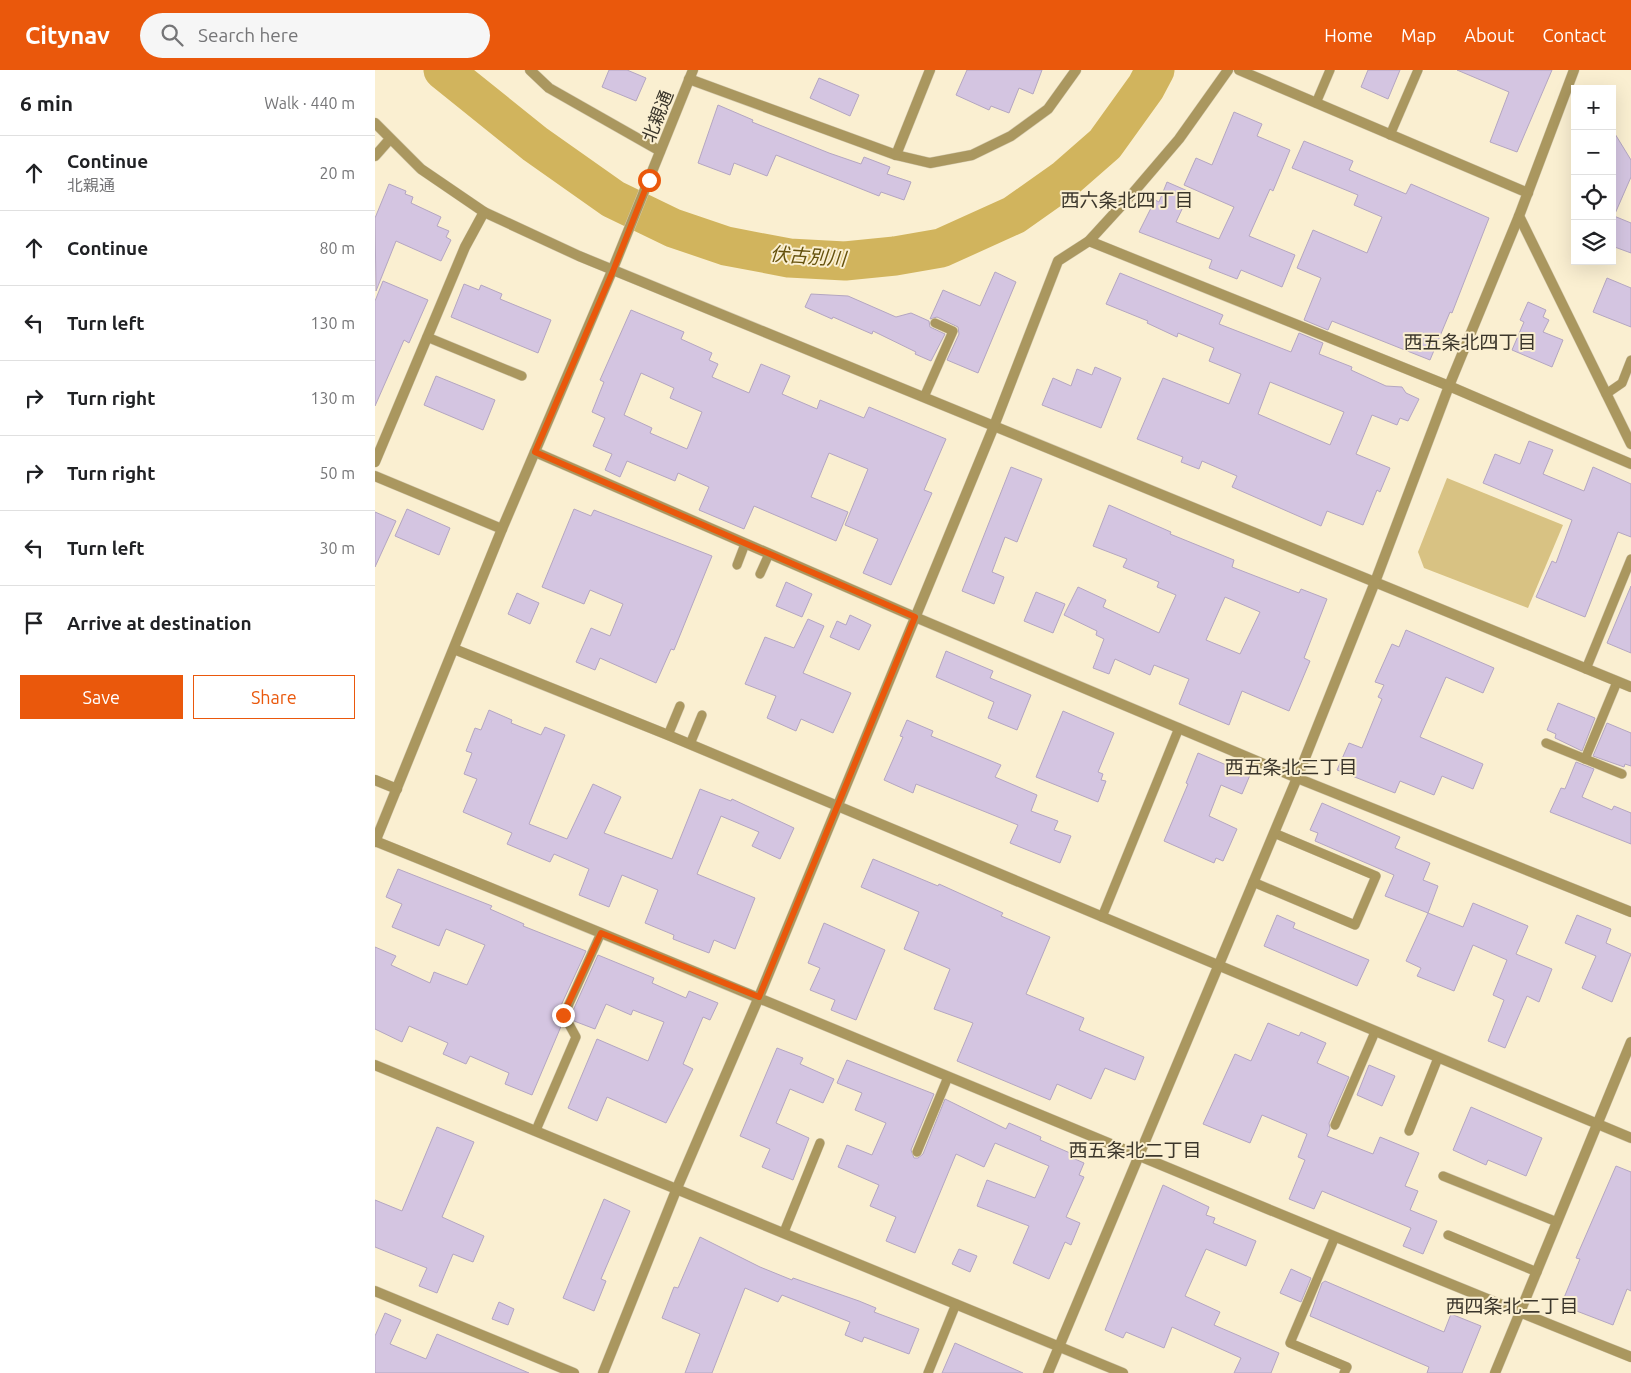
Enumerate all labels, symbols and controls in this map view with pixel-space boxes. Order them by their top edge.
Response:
search box [140,13,490,58]
icon: search [158,21,186,49]
text: Citynav [25,22,110,49]
text: Search here [198,24,298,46]
text: Home [1324,25,1373,45]
text: Map [1401,25,1436,45]
text: About [1464,25,1514,45]
text: Contact [1542,25,1606,45]
map controls [1571,85,1616,265]
button: + [1571,85,1616,130]
street label: 北親通 [638,87,676,145]
text: 6 min [20,91,73,115]
text: Walk · 440 m [264,94,355,112]
button: − [1571,130,1616,175]
text: Continue [67,150,148,172]
icon: ahead [20,159,48,187]
text: 20 m [319,164,355,182]
route start [638,169,661,192]
button: locate [1571,175,1616,220]
text: 北親通 [67,176,115,194]
district label: 西六条北四丁目 [1060,189,1194,211]
button: layers [1571,220,1616,265]
icon: ahead [20,234,48,262]
text: Continue [67,237,148,259]
text: 80 m [319,239,355,257]
water label: 伏古別川 [769,242,849,270]
icon: left [20,309,48,337]
text: Turn left [67,312,145,334]
text: 130 m [310,314,355,332]
district label: 西五条北四丁目 [1403,331,1537,353]
icon: right [20,384,48,412]
text: Turn right [67,387,155,409]
text: 130 m [310,389,355,407]
icon: right [20,459,48,487]
text: Turn right [67,462,155,484]
text: 50 m [319,464,355,482]
icon: left [20,534,48,562]
text: Turn left [67,537,145,559]
text: 30 m [319,539,355,557]
icon: arrive [20,609,48,637]
text: Arrive at destination [67,612,252,634]
button: Save [20,675,183,719]
button: Share [193,675,355,719]
district label: 西五条北三丁目 [1224,756,1358,778]
route end [552,1004,575,1027]
district label: 西五条北二丁目 [1068,1139,1202,1161]
district label: 西四条北二丁目 [1445,1295,1579,1317]

